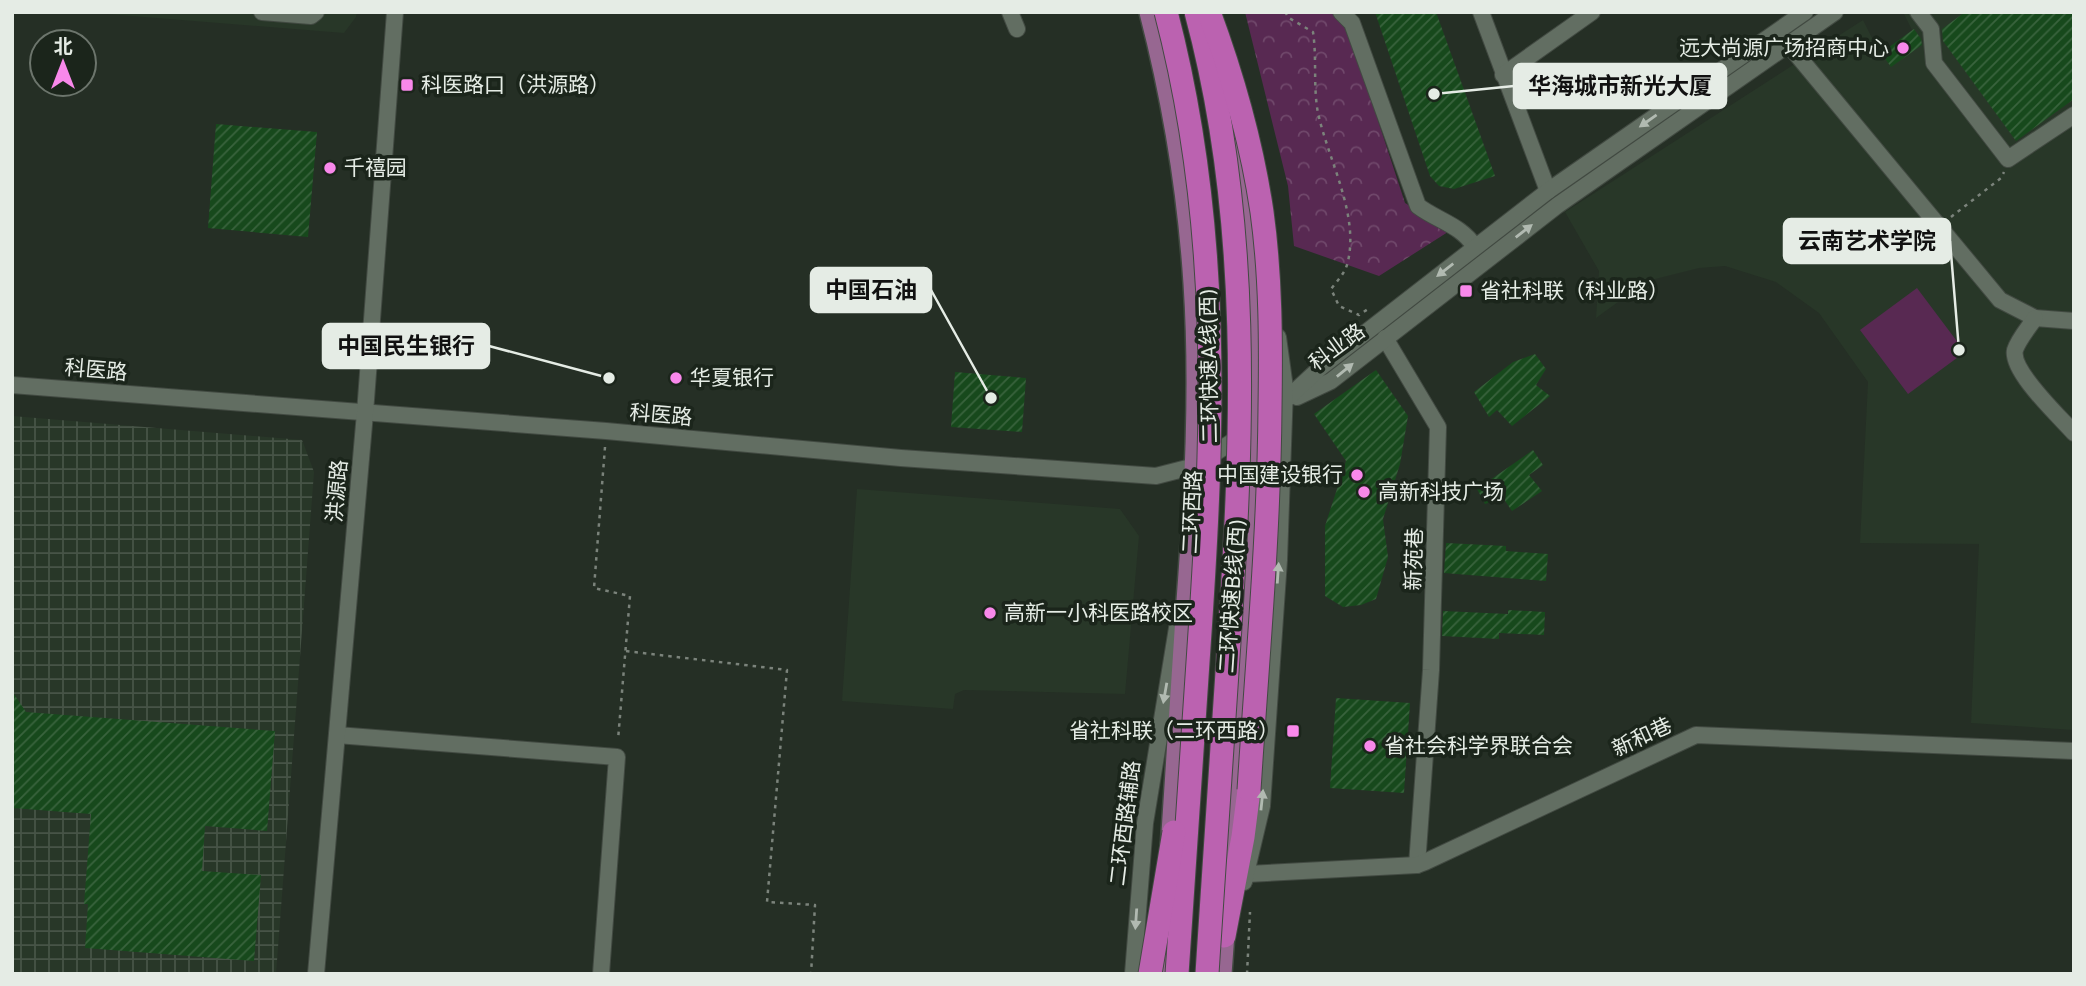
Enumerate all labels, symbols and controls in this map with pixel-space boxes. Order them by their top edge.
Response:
north arrow [28,28,98,98]
text: 北 [53,36,73,60]
place label: 远大·尚源广场招商中心 [1679,36,1889,63]
marker: 远大·尚源广场招商中心 [1895,40,1911,56]
callout: 华海城市新光大厦 [1514,64,1726,108]
place label: 科医路口（洪源路） [421,73,610,100]
text: 华海城市新光大厦 [1528,73,1712,103]
marker: 科医路口（洪源路） [399,77,415,93]
one-way arrow [1639,114,1657,128]
place label: 千禧园 [344,156,407,183]
marker: 千禧园 [322,160,338,176]
callout: 云南艺术学院 [1784,219,1950,263]
one-way arrow [1515,223,1533,238]
text: 云南艺术学院 [1798,229,1936,258]
one-way arrow [1436,263,1454,277]
callout: 中国石油 [811,268,931,312]
text: 中国石油 [825,278,917,307]
place label: 省社科联（科业路） [1480,279,1669,306]
marker: 省社科联（科业路） [1458,283,1474,299]
street label: 二环快速A线(西) [1196,288,1225,444]
street label: 科业路 [1304,319,1371,378]
callout: 中国民生银行 [323,324,489,368]
text: 中国民生银行 [337,334,475,363]
street label: 科医路 [63,355,128,388]
one-way arrow [1335,363,1353,378]
place label: 华夏银行 [690,366,774,393]
marker: 华夏银行 [668,370,684,386]
street label: 科医路 [628,400,693,433]
street label: 洪源路 [322,459,355,524]
place label: 中国建设银行 [1217,463,1343,490]
marker: 中国建设银行 [1349,467,1365,483]
street label: 二环西路 [1178,469,1209,555]
place label: 高新科技广场 [1378,480,1504,507]
marker: 高新科技广场 [1356,484,1372,500]
street label: 二环快速B线(西) [1215,518,1252,674]
street label: 新苑巷 [1401,527,1430,591]
one-way arrow [1273,562,1284,584]
place label: 高新一小科医路校区 [1004,601,1193,628]
marker: 高新一小科医路校区 [982,605,998,621]
one-way arrow [1159,683,1170,705]
street label: 新和巷 [1608,713,1677,764]
place label: 省社科联（二环西路） [1069,719,1279,746]
marker: 省社科联（二环西路） [1285,723,1301,739]
place label: 省社会科学界联合会 [1384,734,1573,761]
marker: 省社会科学界联合会 [1362,738,1378,754]
street label: 二环西路辅路 [1105,759,1148,887]
one-way arrow [1257,789,1268,811]
one-way arrow [1130,908,1141,930]

